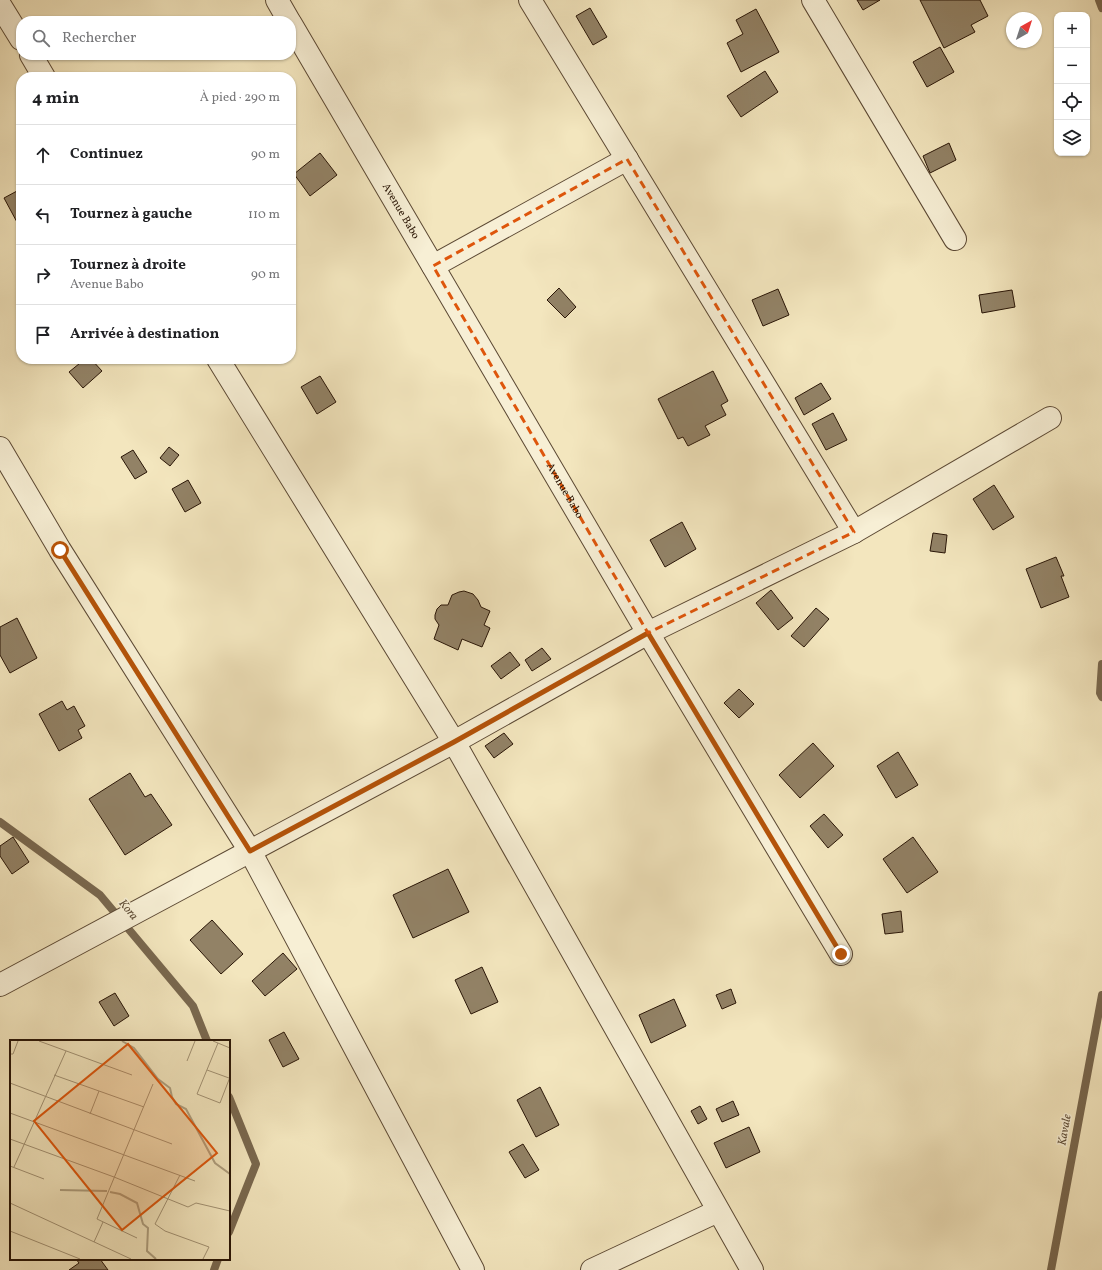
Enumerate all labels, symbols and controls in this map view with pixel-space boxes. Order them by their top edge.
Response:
north arrow [1006,12,1042,48]
map controls [1054,12,1090,156]
button: + [1054,12,1090,48]
search box [16,16,296,60]
icon: search [30,27,52,49]
text: Rechercher [62,28,136,49]
button: − [1054,48,1090,84]
button: locate [1054,84,1090,120]
text: 4 min [32,87,79,110]
text: À pied · 290 m [200,89,280,107]
button: layers [1054,120,1090,156]
icon: ahead [32,144,54,166]
text: Continuez [70,144,143,165]
text: 90 m [251,146,280,164]
street label: Avenue Babo [378,180,423,242]
icon: left [32,204,54,226]
text: Tournez à gauche [70,204,192,225]
text: 110 m [248,206,280,224]
text: Tournez à droite [70,255,186,276]
icon: right [32,264,54,286]
text: 90 m [251,266,280,284]
text: Avenue Babo [70,276,144,294]
icon: arrive [32,324,54,346]
text: Arrivée à destination [70,324,219,345]
street label: Avenue Babo [542,460,587,522]
route start [51,541,69,559]
water label: Kora [115,896,142,924]
route end [832,945,850,963]
inset map [10,1040,230,1260]
water label: Kavale [1054,1112,1076,1147]

